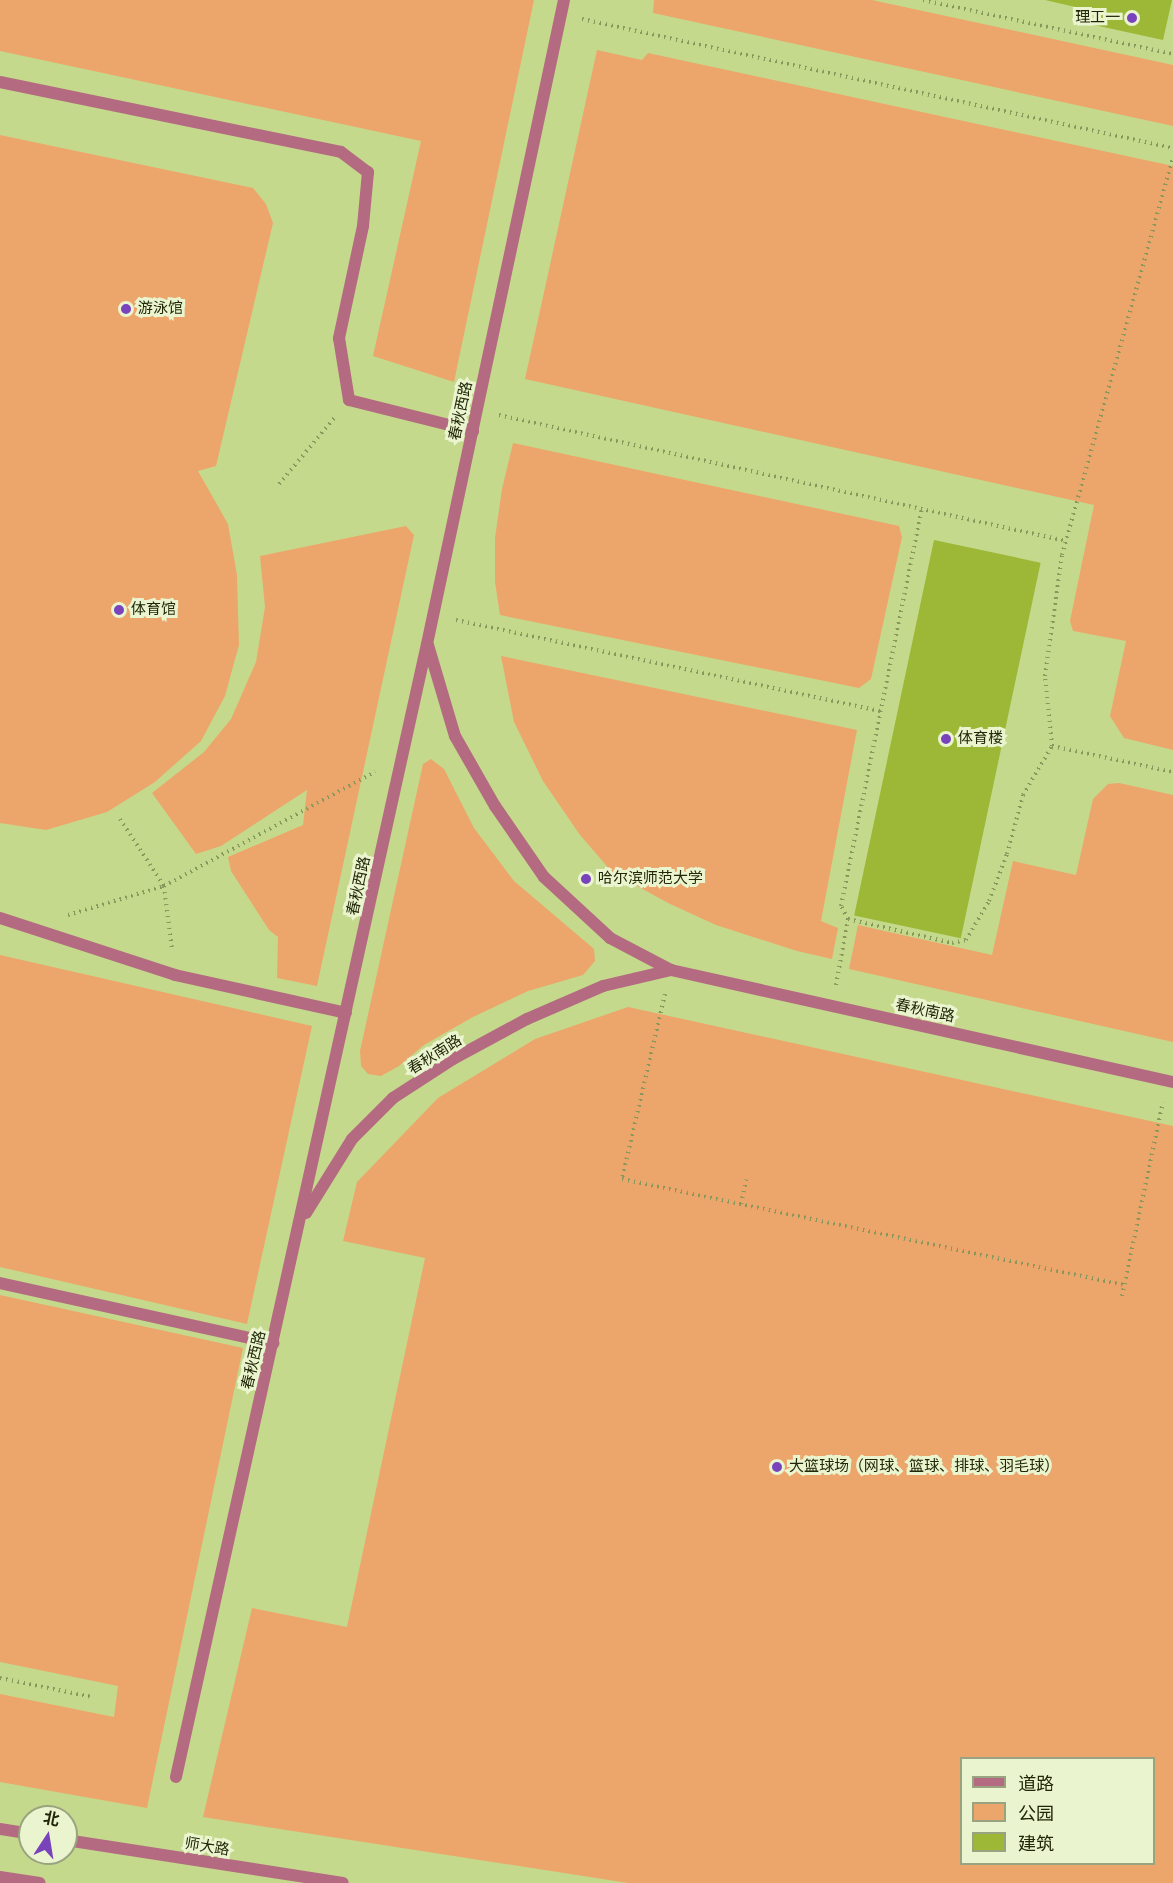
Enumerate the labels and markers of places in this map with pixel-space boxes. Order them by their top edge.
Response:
place label: 理工一 [1075,9,1120,27]
marker: 理工一 [1125,11,1139,25]
place label: 游泳馆 [138,300,183,318]
marker: 游泳馆 [119,302,133,316]
place label: 体育馆 [131,601,176,619]
marker: 体育馆 [112,603,126,617]
place label: 体育楼 [958,730,1003,748]
marker: 体育楼 [939,732,953,746]
place label: 哈尔滨师范大学 [598,870,703,888]
marker: 哈尔滨师范大学 [579,872,593,886]
place label: 大篮球场（网球、篮球、排球、羽毛球） [789,1458,1059,1476]
marker: 大篮球场（网球、篮球、排球、羽毛球） [770,1460,784,1474]

